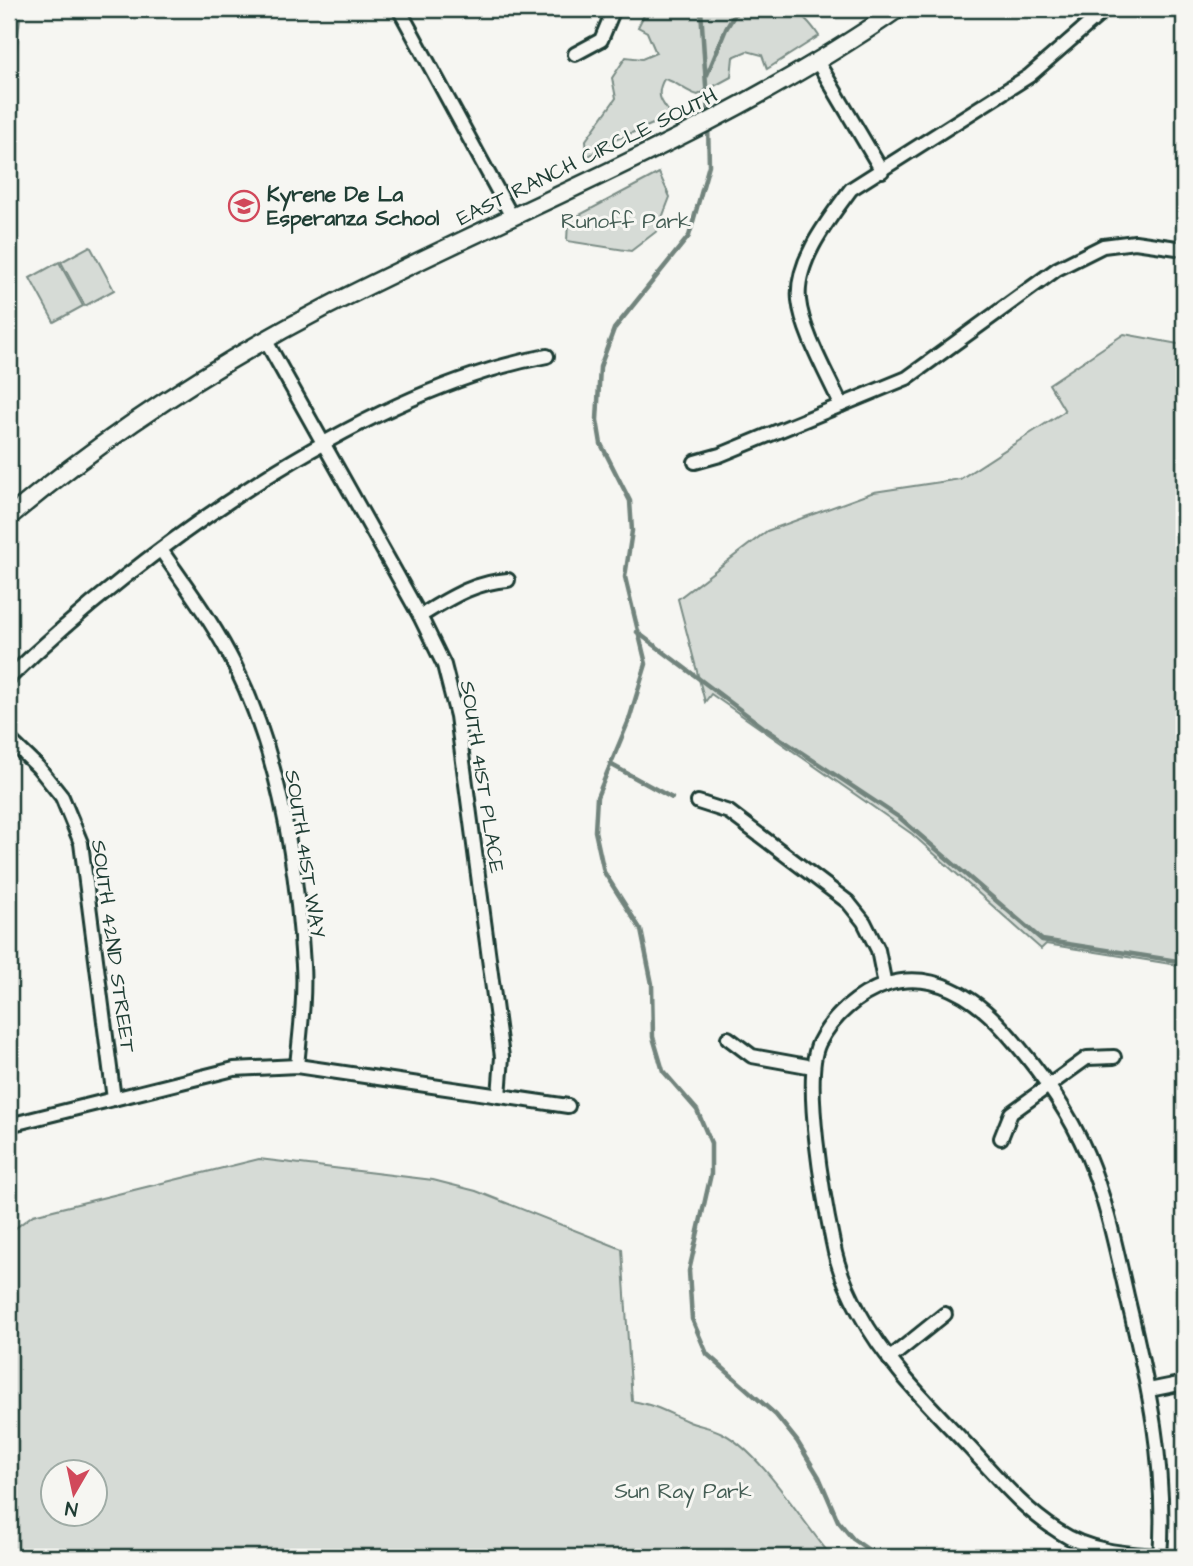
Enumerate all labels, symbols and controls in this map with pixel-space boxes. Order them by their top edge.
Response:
street label: EAST RANCH CIRCLE SOUTH [452,81,723,233]
place label: Kyrene De La Esperanza School [267,180,440,234]
school or university icon: Kyrene De La Esperanza School [227,189,261,223]
park label: Runoff Park [561,207,691,236]
street label: SOUTH 41ST PLACE [452,679,512,876]
street label: SOUTH 41ST WAY [277,768,333,940]
street label: SOUTH 42ND STREET [84,838,142,1055]
north arrow [38,1458,108,1528]
park label: Sun Ray Park [614,1477,752,1508]
text: N [63,1494,80,1523]

